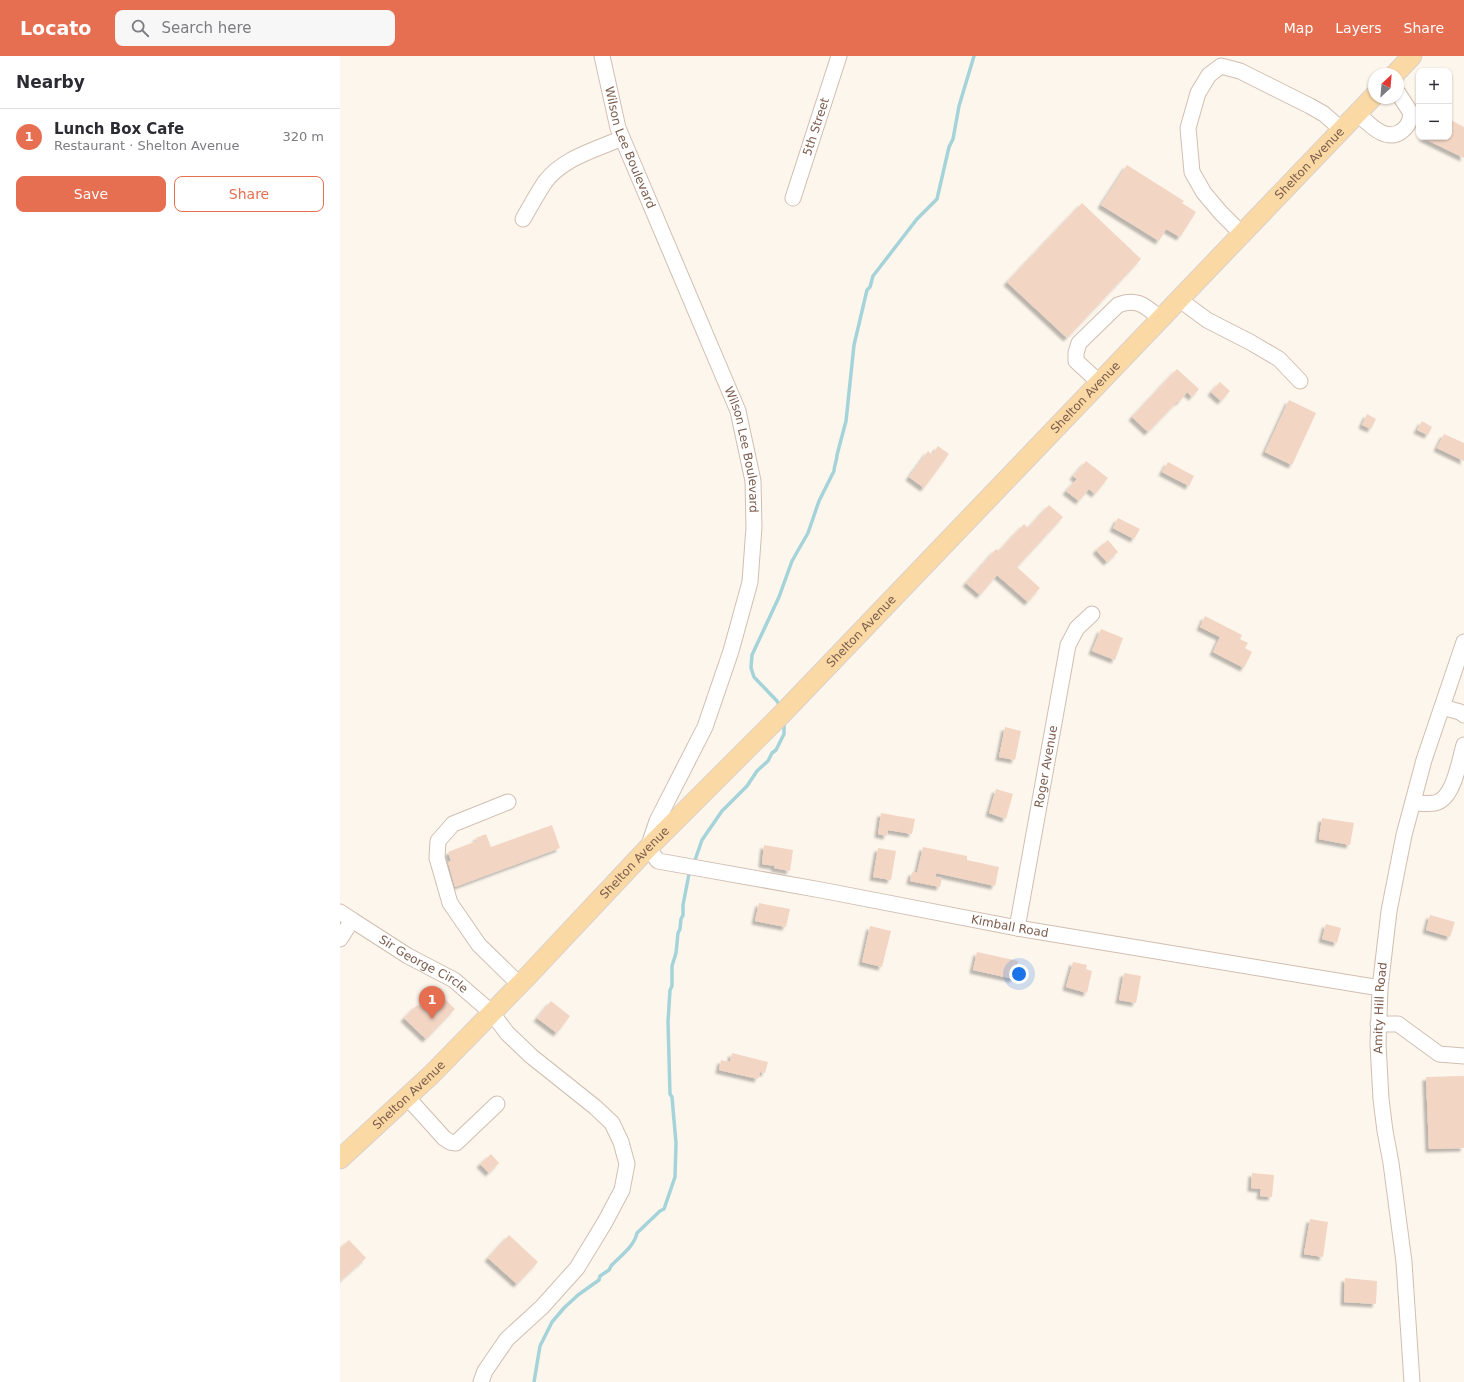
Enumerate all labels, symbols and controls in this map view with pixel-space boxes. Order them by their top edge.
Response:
search box [115,10,395,46]
text: Locato [20,17,91,39]
icon: search [129,17,151,39]
text: Search here [161,19,252,37]
text: Map [1284,20,1313,36]
text: Layers [1335,20,1382,36]
text: Share [1404,20,1444,36]
north arrow [1368,68,1404,104]
map controls [1416,68,1452,140]
button: + [1416,68,1452,104]
text: Nearby [16,72,85,92]
street label: Wilson Lee Boulevard [602,85,658,211]
street label: 5th Street [800,96,832,157]
button: − [1416,104,1452,140]
text: Lunch Box Cafe [54,120,184,138]
street label: Shelton Avenue [1272,124,1347,202]
text: 1 [24,129,34,144]
text: 320 m [282,129,324,144]
text: Restaurant · Shelton Avenue [54,138,239,153]
button: Save [16,176,166,212]
button: Share [174,176,324,212]
street label: Shelton Avenue [1048,358,1123,436]
street label: Wilson Lee Boulevard [722,385,761,513]
street label: Shelton Avenue [824,592,899,670]
street label: Roger Avenue [1032,724,1060,809]
street label: Shelton Avenue [597,824,672,902]
street label: Kimball Road [970,912,1050,940]
street label: Sir George Circle [376,932,471,996]
street label: Amity Hill Road [1371,961,1390,1054]
your location [1009,964,1029,984]
pin: 1 [419,986,445,1019]
street label: Shelton Avenue [370,1058,448,1132]

